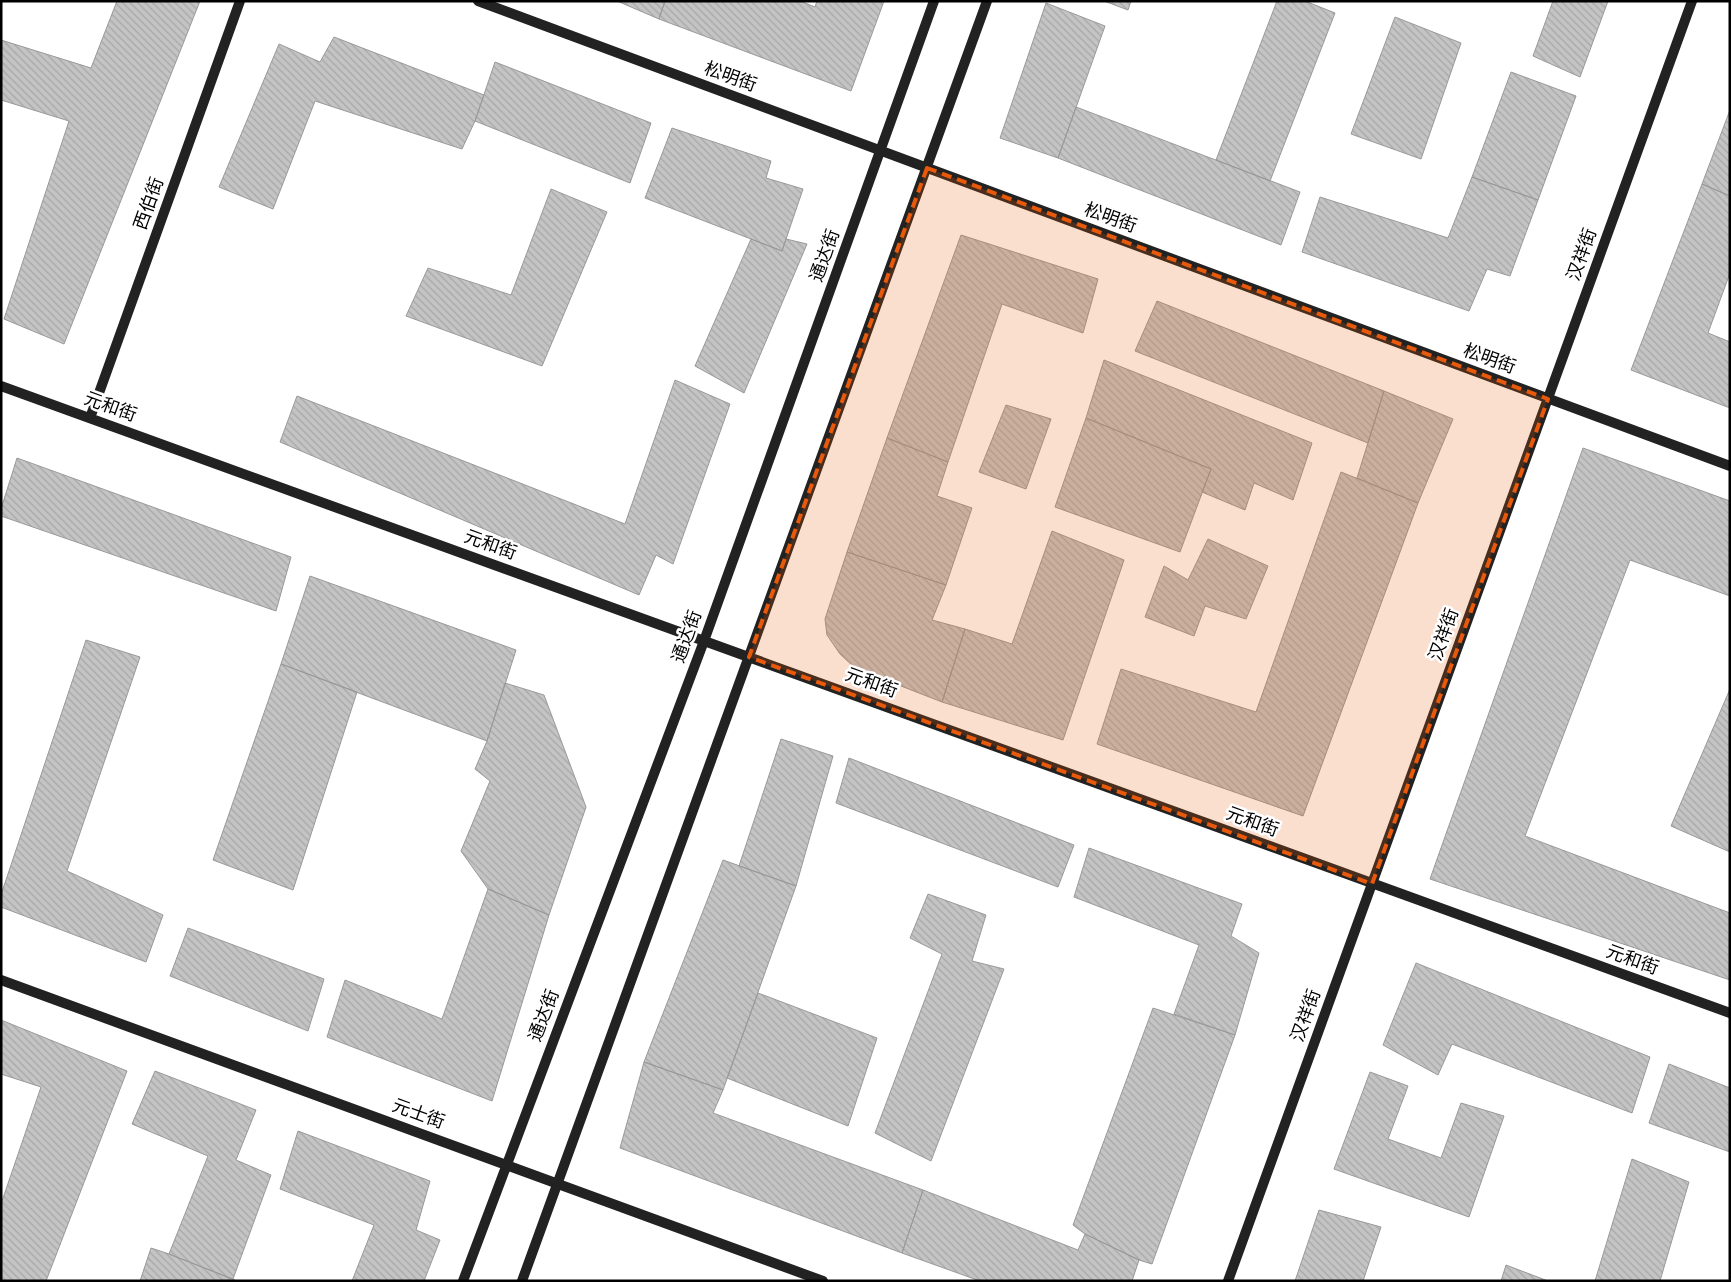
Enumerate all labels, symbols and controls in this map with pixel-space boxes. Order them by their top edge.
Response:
street label: 松明街 [701,58,759,98]
street label: 西伯街 [130,175,170,233]
street label: 松明街 [1081,199,1139,239]
street label: 汉祥街 [1563,226,1603,284]
street label: 通达街 [806,227,846,285]
street label: 松明街 [1460,340,1518,380]
street label: 元和街 [81,388,139,428]
street label: 元和街 [461,526,519,566]
street label: 汉祥街 [1425,606,1465,664]
street label: 通达街 [668,608,708,666]
street label: 元和街 [842,664,900,704]
street label: 元和街 [1223,803,1281,843]
street label: 元和街 [1603,941,1661,981]
street label: 通达街 [525,987,565,1045]
street label: 汉祥街 [1287,987,1327,1045]
street label: 元士街 [389,1095,447,1135]

